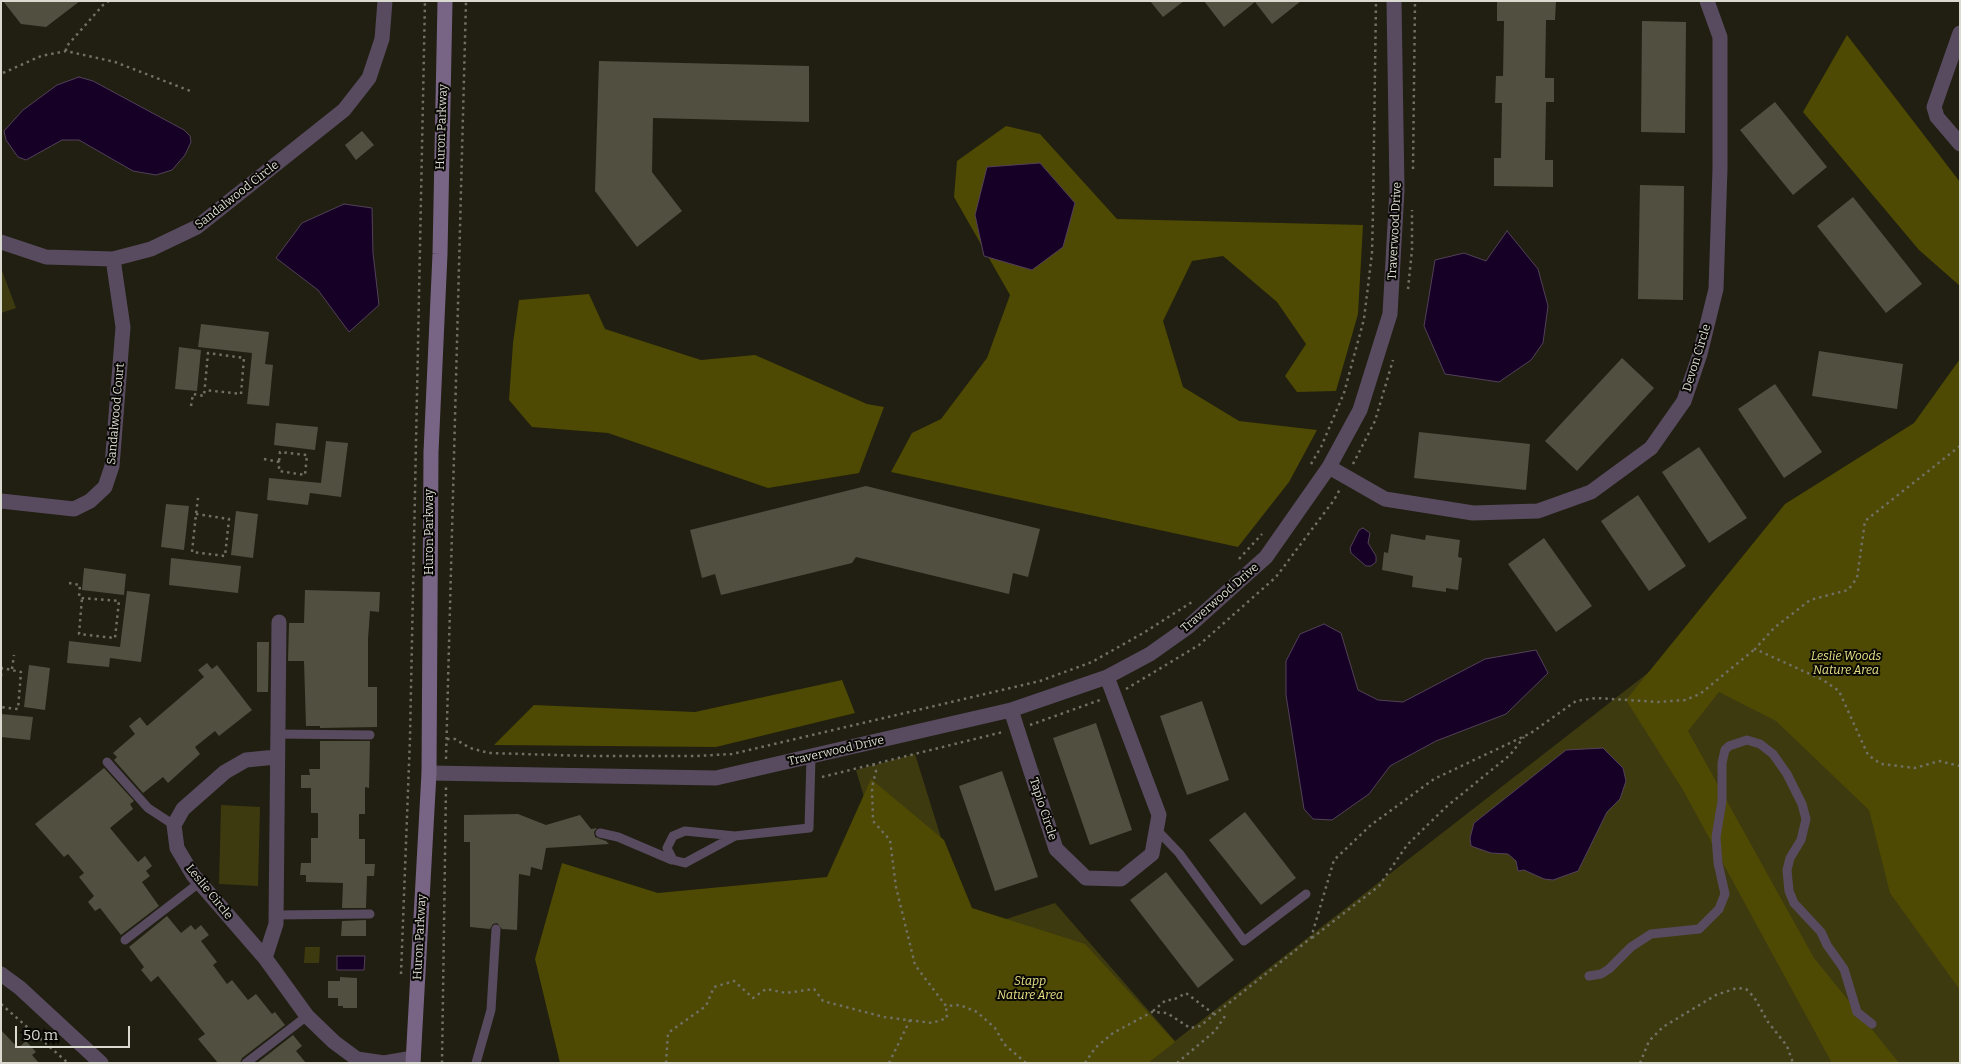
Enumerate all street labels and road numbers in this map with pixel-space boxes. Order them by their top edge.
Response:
street label: Huron Parkway [433,84,451,170]
street label: Sandalwood Circle [192,158,282,232]
street label: Traverwood Drive [1385,182,1405,280]
street label: Devon Circle [1680,323,1714,393]
street label: Sandalwood Court [104,363,128,465]
street label: Huron Parkway [423,489,437,575]
street label: Traverwood Drive [1178,560,1262,636]
street label: Traverwood Drive [787,733,885,769]
street label: Tapio Circle [1026,776,1060,842]
street label: Leslie Circle [182,862,236,922]
street label: Huron Parkway [411,894,429,980]

